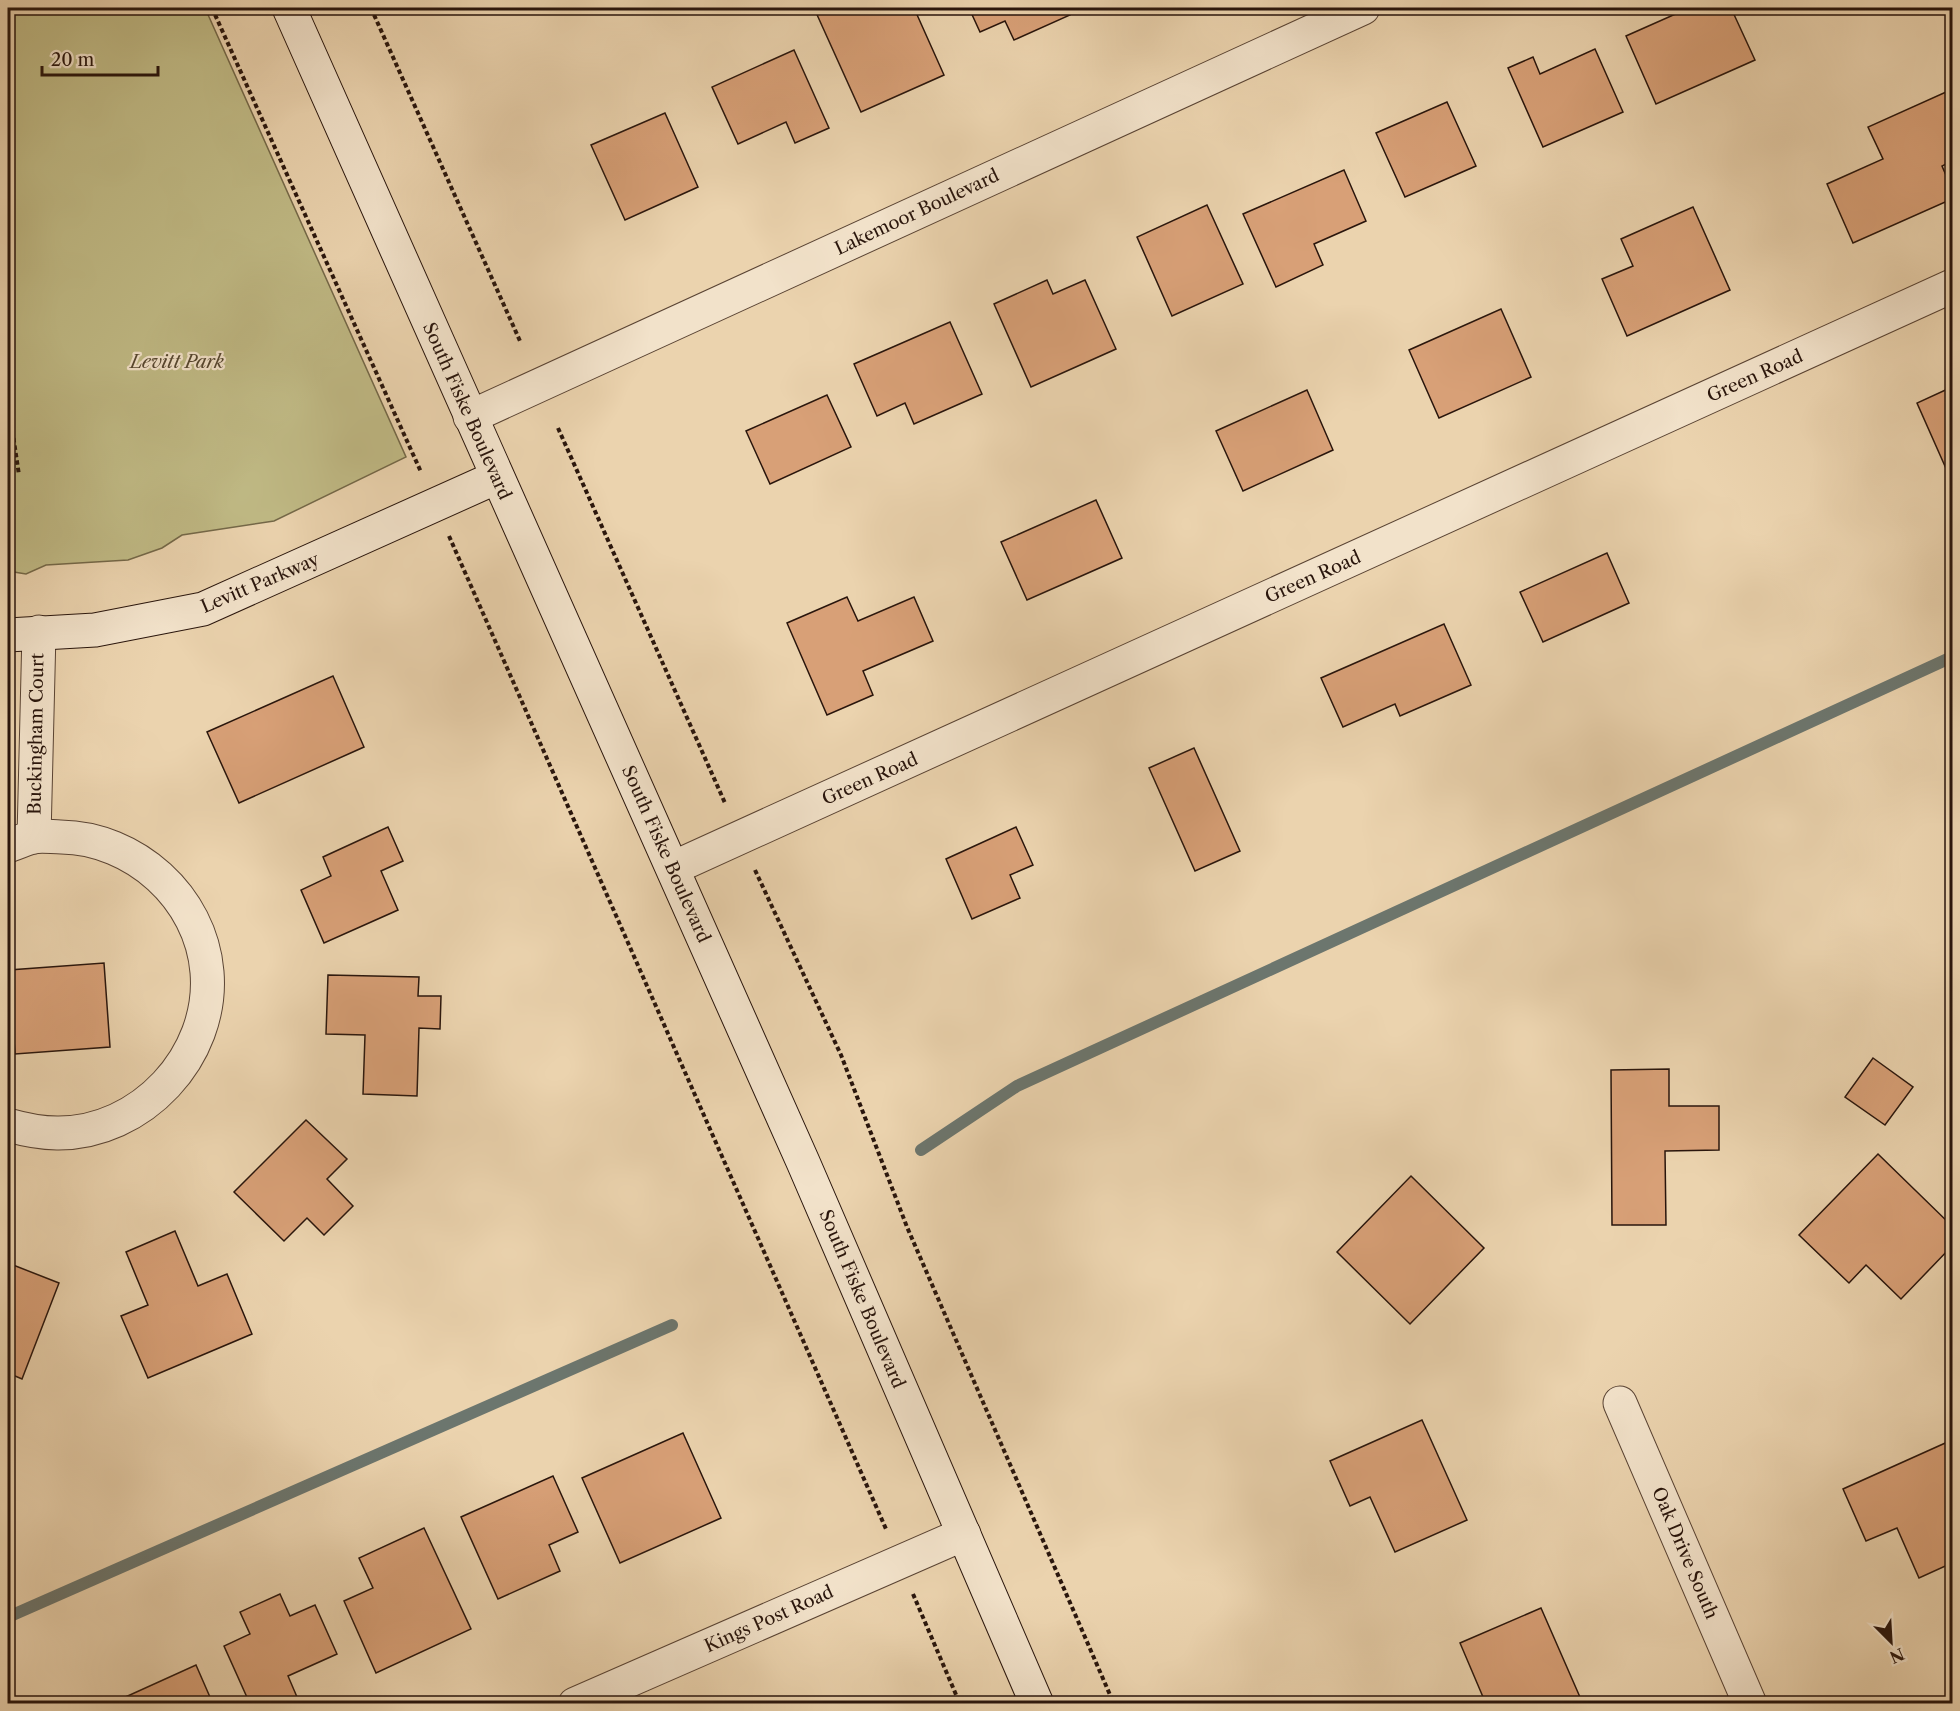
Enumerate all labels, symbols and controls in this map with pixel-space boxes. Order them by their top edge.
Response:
scale bar [42,39,158,77]
text: 20 m [51,49,95,71]
street label: Lakemoor Boulevard [831,164,1003,260]
street label: South Fiske Boulevard [418,319,516,503]
street label: Green Road [1704,345,1806,407]
park label: Levitt Park [128,351,224,373]
street label: Green Road [1262,546,1364,608]
street label: Levitt Parkway [198,548,323,618]
street label: Buckingham Court [24,652,48,815]
street label: Green Road [819,748,921,810]
street label: South Fiske Boulevard [617,762,715,946]
street label: South Fiske Boulevard [814,1206,910,1392]
street label: Oak Drive South [1647,1484,1723,1622]
street label: Kings Post Road [701,1581,837,1657]
north arrow [1861,1612,1921,1672]
text: N [1887,1644,1908,1668]

